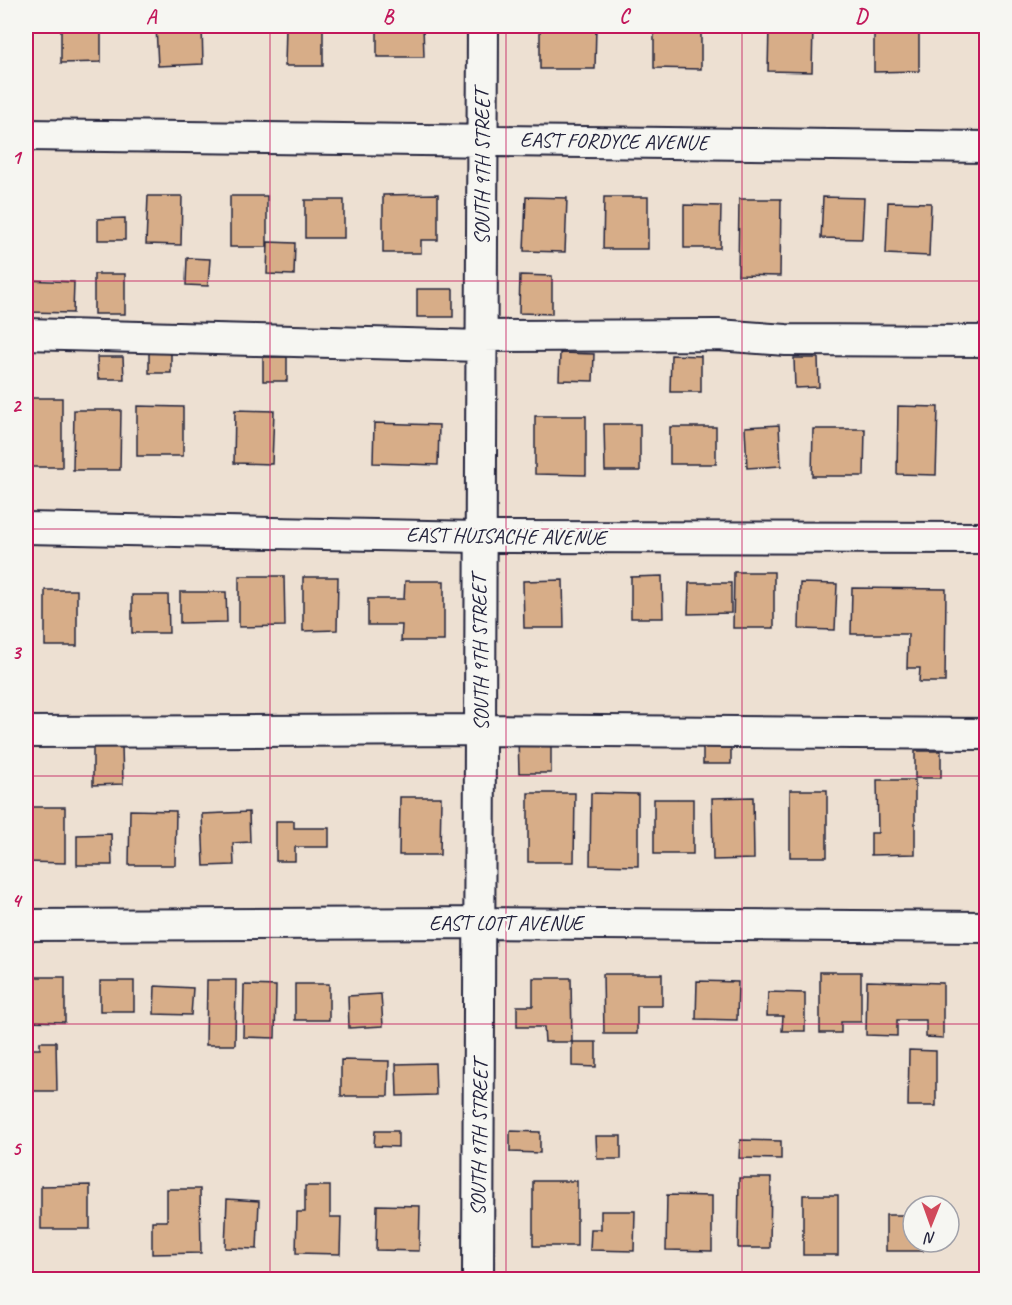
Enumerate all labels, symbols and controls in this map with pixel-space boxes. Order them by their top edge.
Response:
text: A [146,4,158,29]
text: B [383,4,395,29]
text: C [619,4,631,29]
text: D [855,4,869,29]
street label: SOUTH 9TH STREET [469,84,495,245]
street label: EAST FORDYCE AVENUE [520,126,711,156]
text: 1 [12,145,23,170]
text: 2 [12,393,23,418]
street label: EAST HUISACHE AVENUE [406,521,609,551]
street label: SOUTH 9TH STREET [466,569,494,731]
text: 3 [12,640,23,665]
text: 4 [12,888,24,913]
street label: EAST LOTT AVENUE [429,910,586,936]
street label: SOUTH 9TH STREET [465,1054,493,1216]
text: 5 [12,1136,23,1161]
north arrow [901,1194,961,1254]
text: N [923,1228,936,1248]

